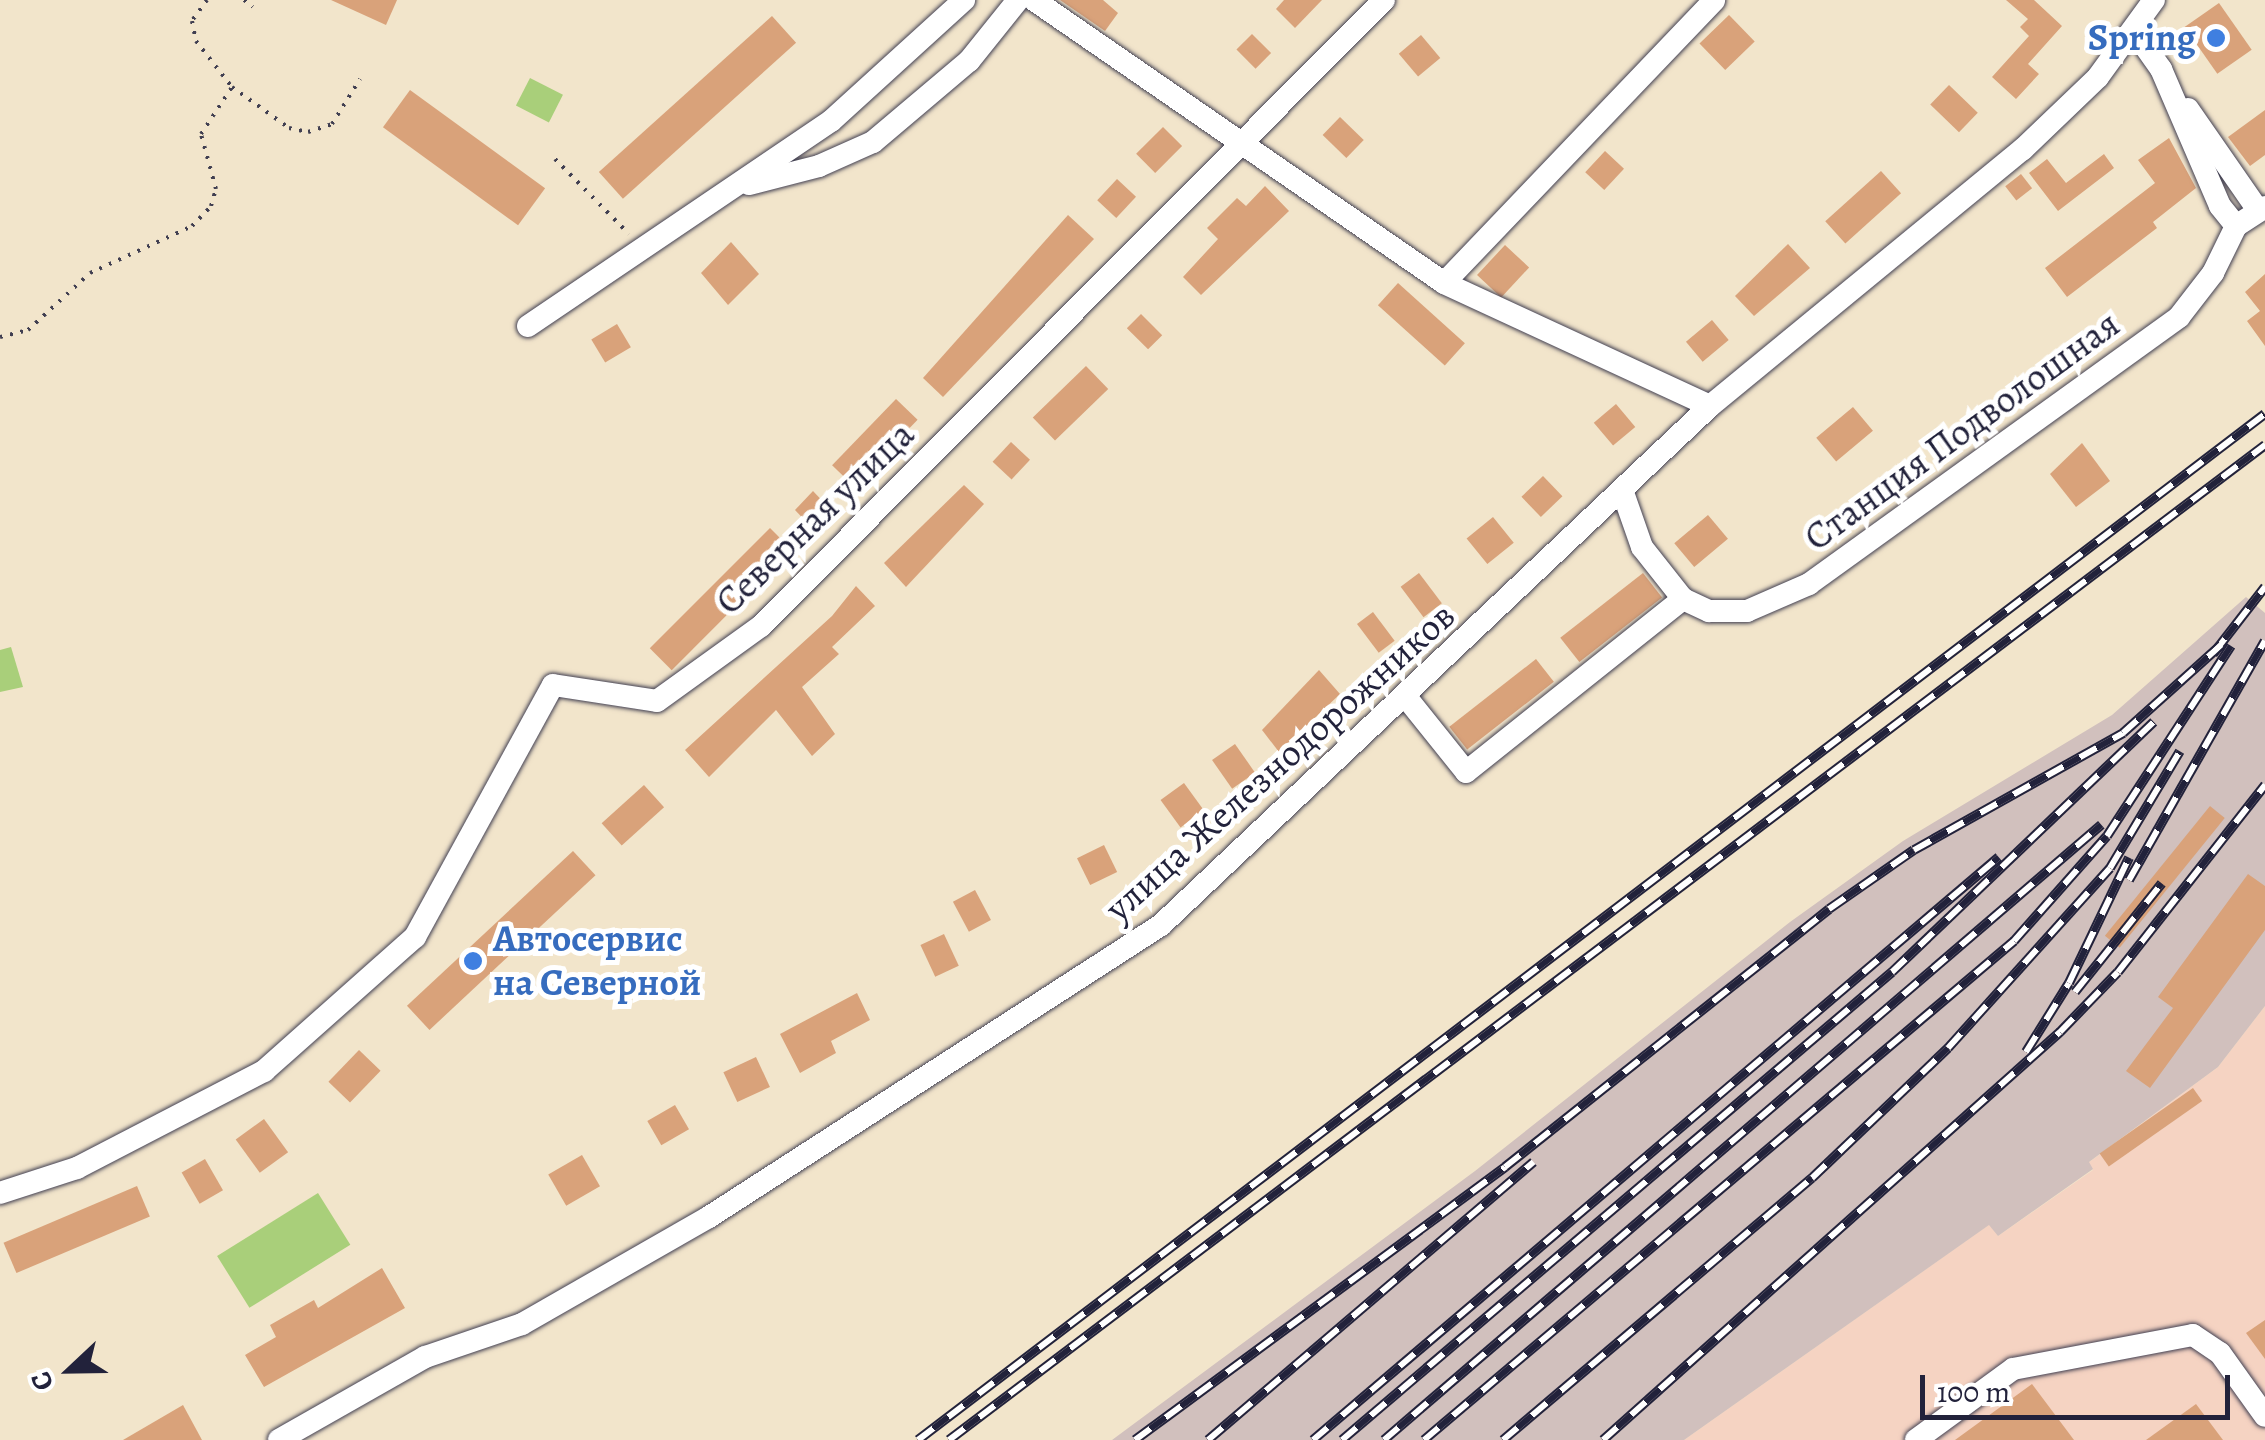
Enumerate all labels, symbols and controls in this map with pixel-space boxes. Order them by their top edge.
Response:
place label: Spring [2088,15,2196,61]
marker: Spring [2205,27,2227,49]
street label: Станция Подволошная [1796,301,2128,561]
street label: Северная улица [706,412,924,624]
street label: улица Железнодорожников [1096,593,1464,931]
place label: Автосервис на Северной [493,916,701,1006]
marker: Автосервис на Северной [462,950,484,972]
north arrow [20,1320,120,1420]
scale bar [1925,1355,2235,1417]
text: С [21,1366,63,1396]
text: 100 m [1937,1372,2010,1412]

